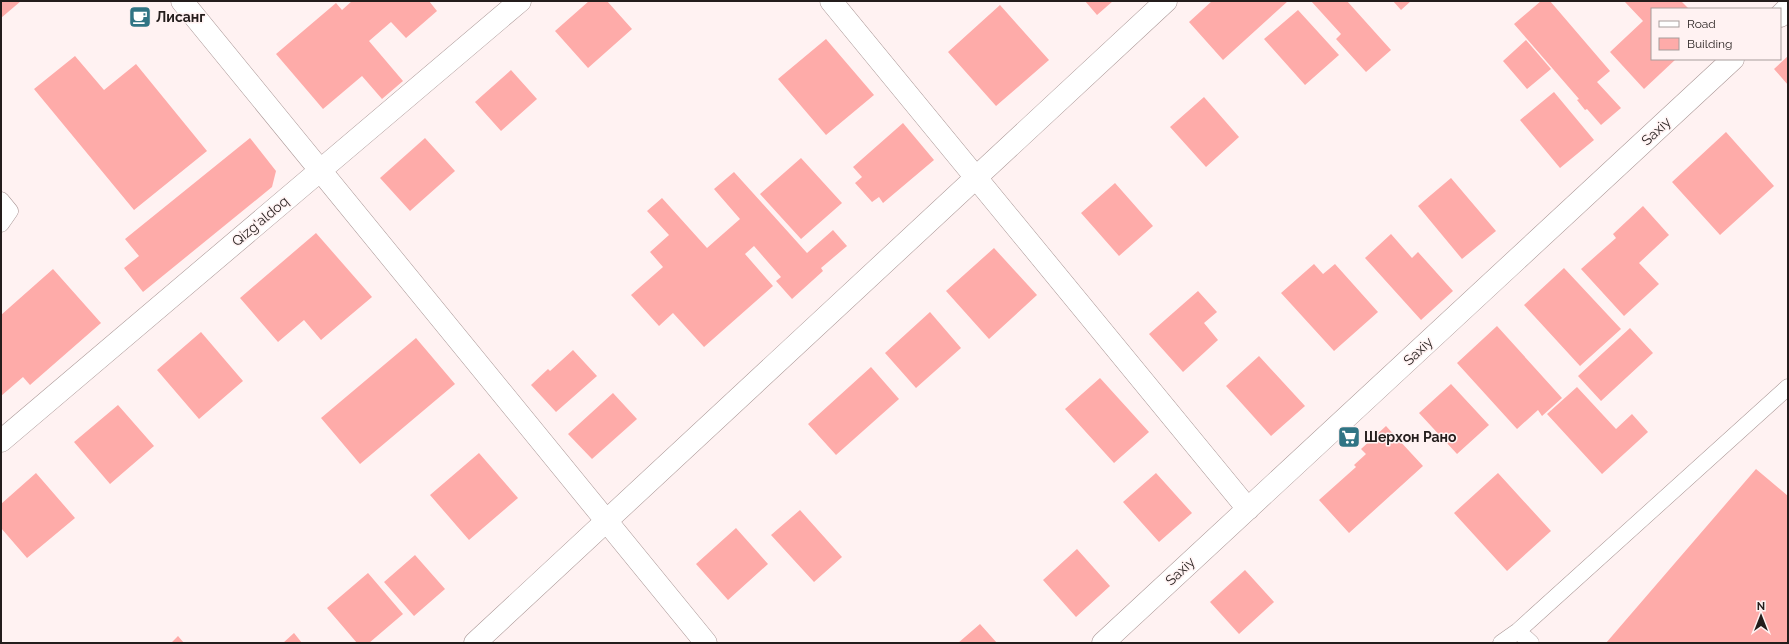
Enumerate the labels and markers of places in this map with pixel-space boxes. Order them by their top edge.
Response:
cafe icon: Лисанг [127,4,153,30]
place label: Лисанг [156,9,205,25]
supermarket icon: Шерхон Рано [1336,424,1362,450]
place label: Шерхон Рано [1364,429,1457,445]

